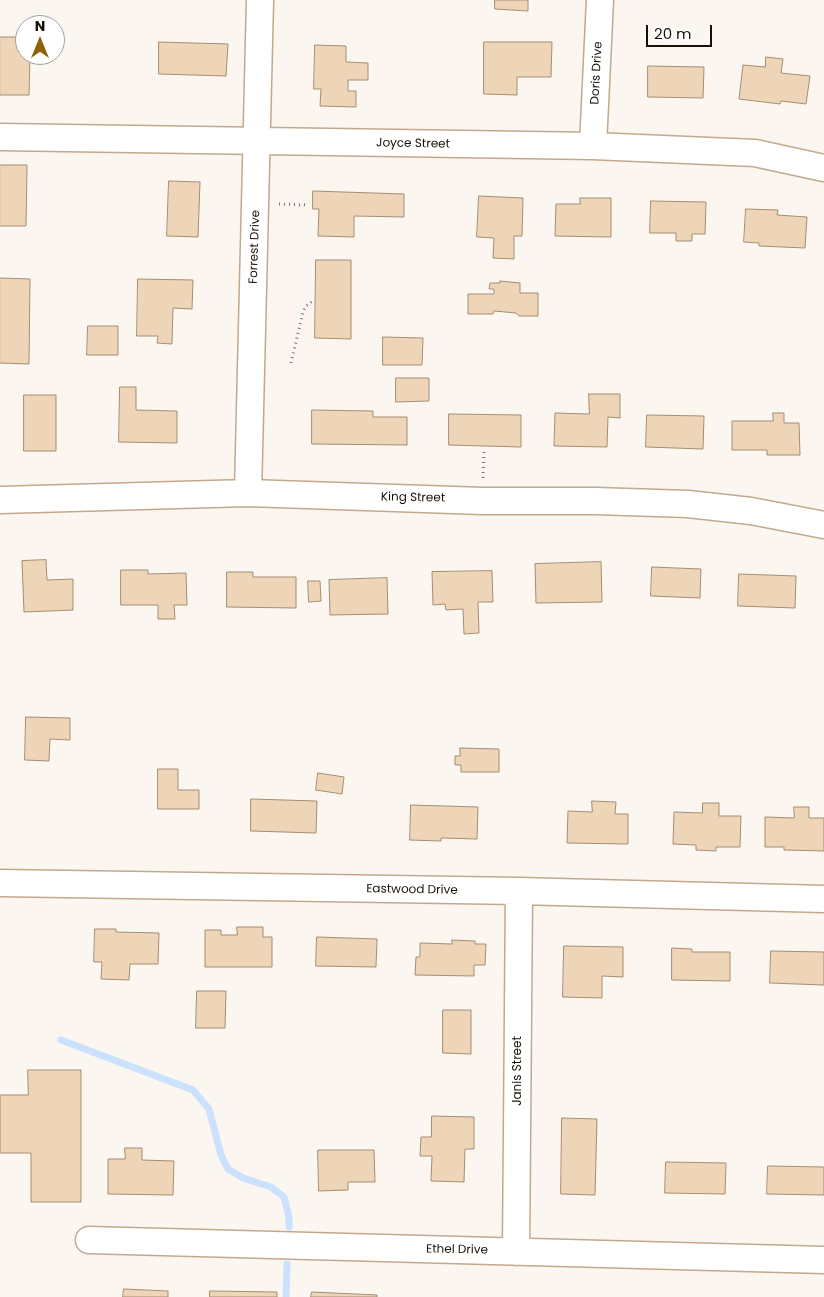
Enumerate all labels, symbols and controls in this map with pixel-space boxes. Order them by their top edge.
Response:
north arrow [15,15,65,65]
scale bar [649,15,715,47]
text: N [35,16,45,36]
text: 20 m [654,23,692,44]
street label: Doris Drive [588,41,606,105]
street label: Joyce Street [376,136,450,152]
street label: Forrest Drive [247,210,263,284]
street label: King Street [381,490,445,506]
street label: Eastwood Drive [366,882,458,898]
street label: Janis Street [511,1036,525,1106]
street label: Ethel Drive [426,1242,488,1258]

